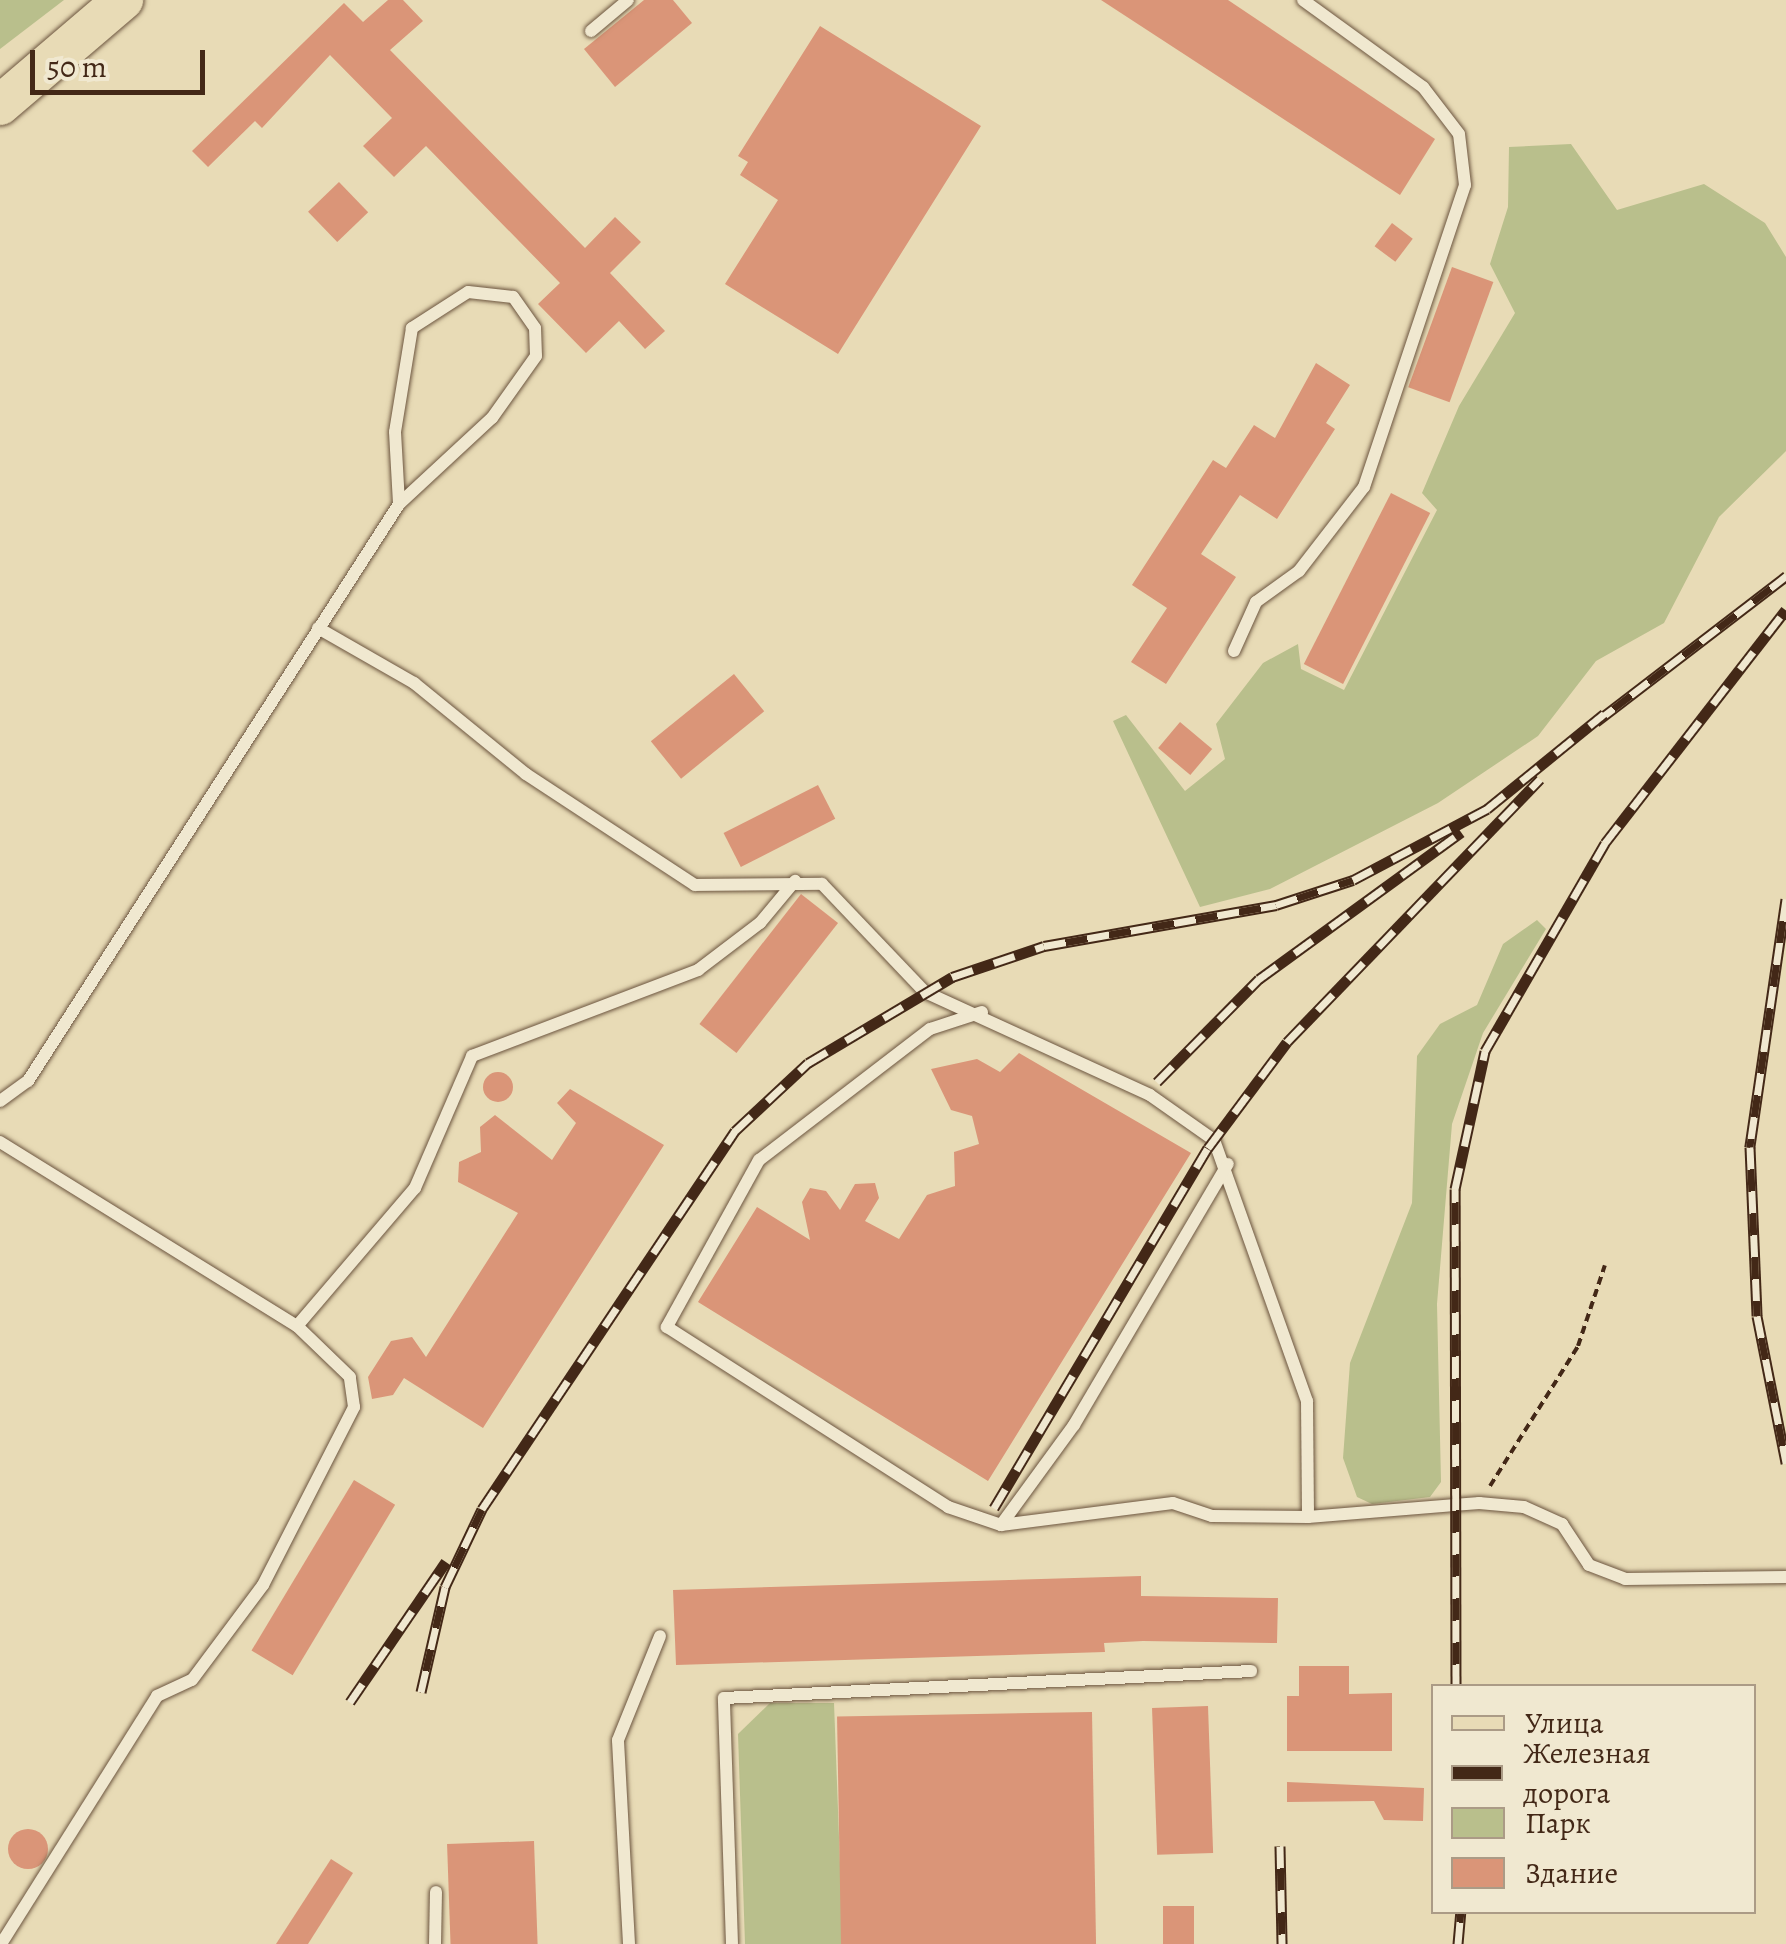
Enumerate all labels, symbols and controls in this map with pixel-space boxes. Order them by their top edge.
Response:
scale bar [35,30,210,92]
text: 50 m [47,47,107,87]
legend [1431,1684,1756,1914]
text: Улица [1525,1703,1604,1743]
text: Железная дорога [1523,1733,1651,1813]
text: Парк [1525,1803,1591,1843]
text: Здание [1525,1853,1618,1893]

